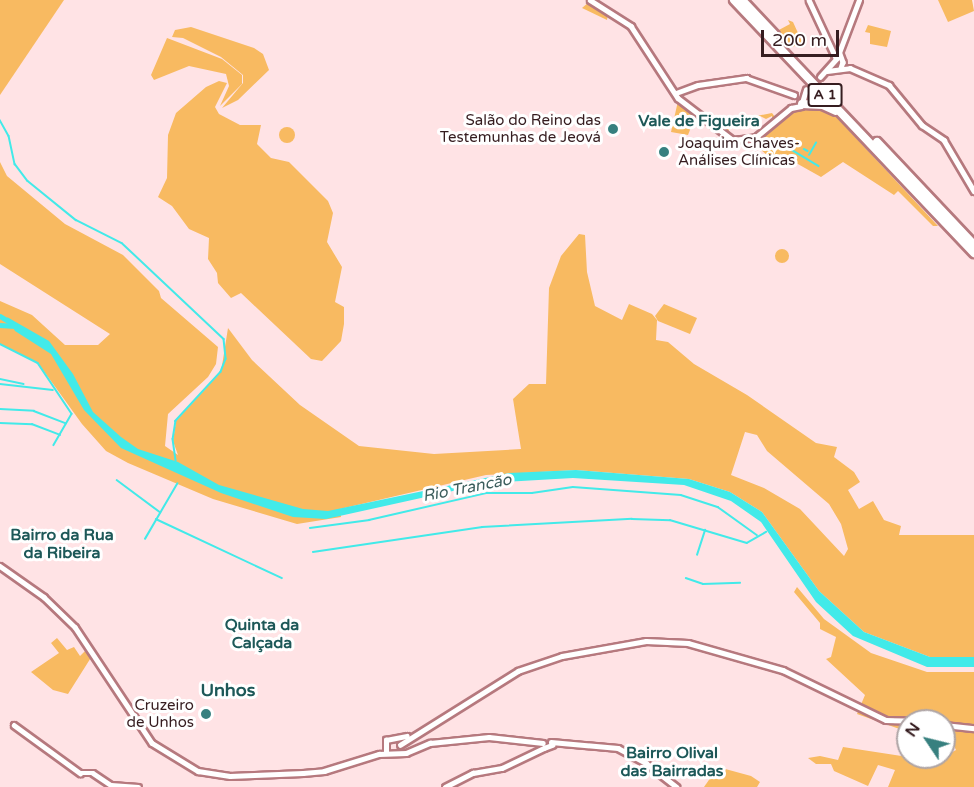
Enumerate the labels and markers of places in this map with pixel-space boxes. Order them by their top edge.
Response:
place label: Salão do Reino das Testemunhas de Jeová [440,111,601,146]
marker: Salão do Reino das Testemunhas de Jeová [606,122,620,136]
place label: Joaquim Chaves- Análises Clínicas [678,134,800,169]
marker: Joaquim Chaves- Análises Clínicas [655,143,673,161]
place label: Cruzeiro de Unhos [126,696,194,731]
marker: Cruzeiro de Unhos [199,707,213,721]

